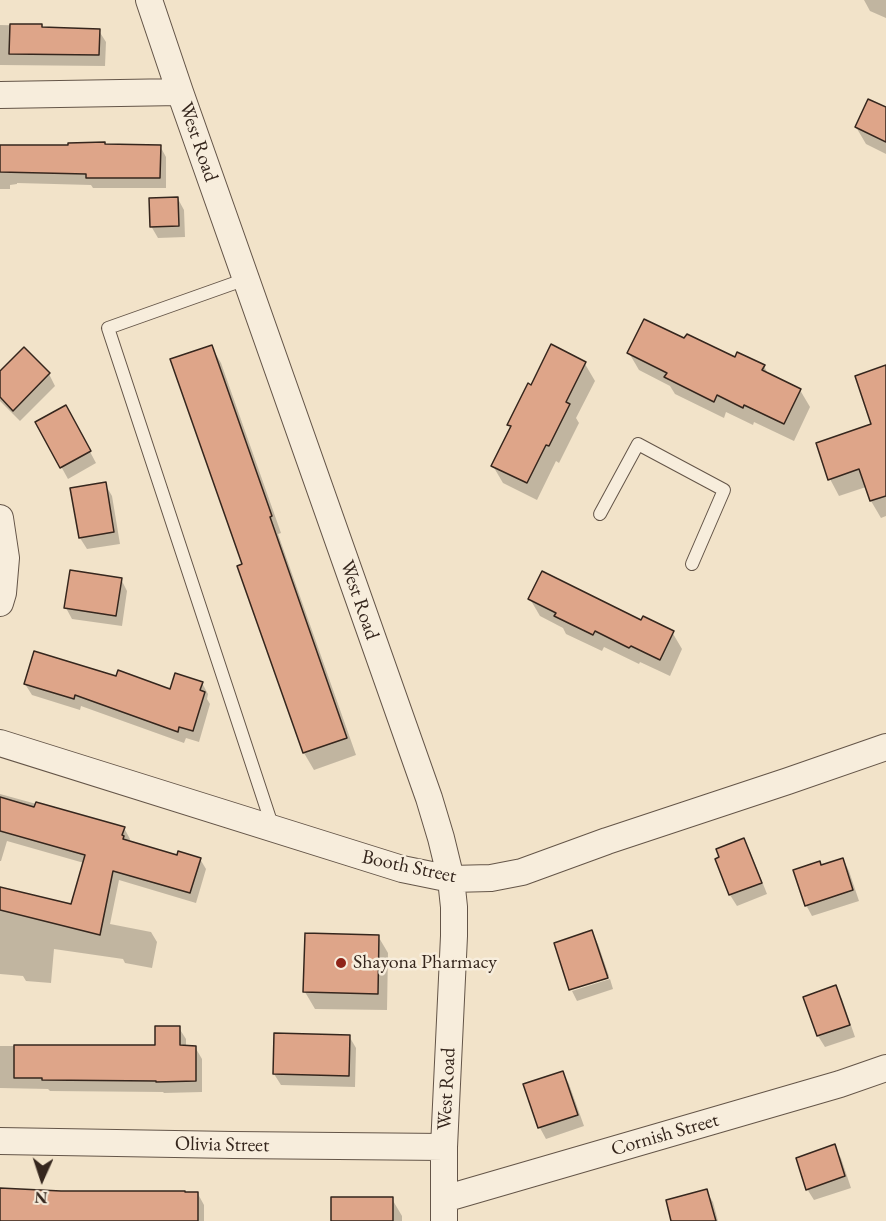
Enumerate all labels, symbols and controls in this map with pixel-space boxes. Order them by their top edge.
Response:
street label: West Road [173,99,223,185]
street label: West Road [334,557,384,643]
street label: Booth Street [360,845,458,889]
place label: Shayona Pharmacy [353,951,497,975]
marker: Shayona Pharmacy [334,956,348,970]
street label: West Road [433,1047,461,1131]
street label: Cornish Street [608,1108,722,1162]
street label: Olivia Street [175,1132,269,1158]
north arrow [12,1149,72,1209]
text: N [34,1187,48,1208]

